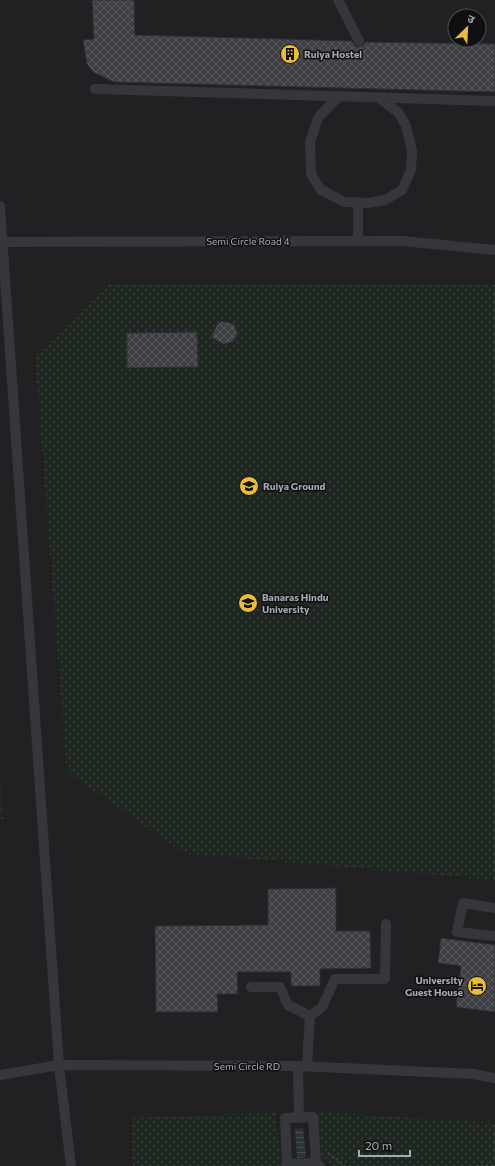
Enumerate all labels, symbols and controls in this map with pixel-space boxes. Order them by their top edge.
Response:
north arrow [447,8,487,48]
text: उ [466,11,477,26]
building icon: Ruiya Hostel [279,43,301,65]
place label: Ruiya Hostel [304,48,362,60]
street label: Semi Circle Road 4 [206,235,290,247]
school or university icon: Ruiya Ground [238,475,260,497]
place label: Ruiya Ground [263,480,326,492]
place label: Banaras Hindu University [262,591,329,615]
school or university icon: Banaras Hindu University [237,592,259,614]
place label: University Guest House [405,974,463,998]
hotel icon: University Guest House [466,975,488,997]
street label: Semi Circle RD [214,1060,280,1072]
scale bar [359,1132,410,1158]
text: 20 m [365,1138,392,1152]

